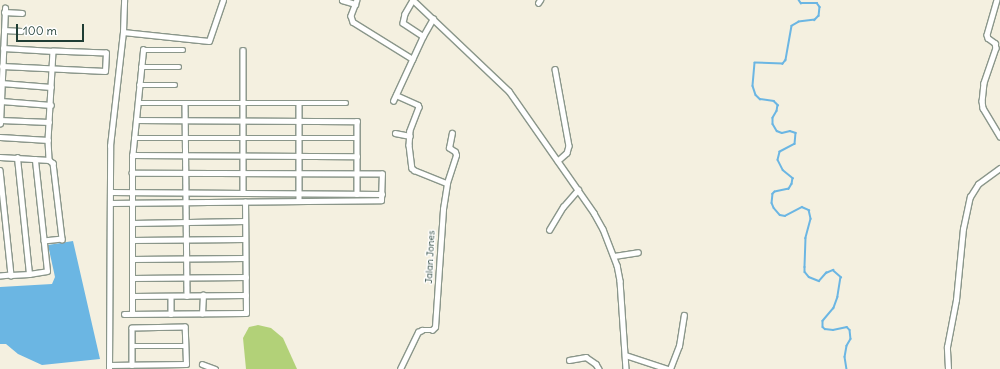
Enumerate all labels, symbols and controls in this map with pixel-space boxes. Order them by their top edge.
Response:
scale bar [18,16,86,42]
text: 100 m [23,23,57,38]
street label: Jalan Jones [423,230,437,284]

